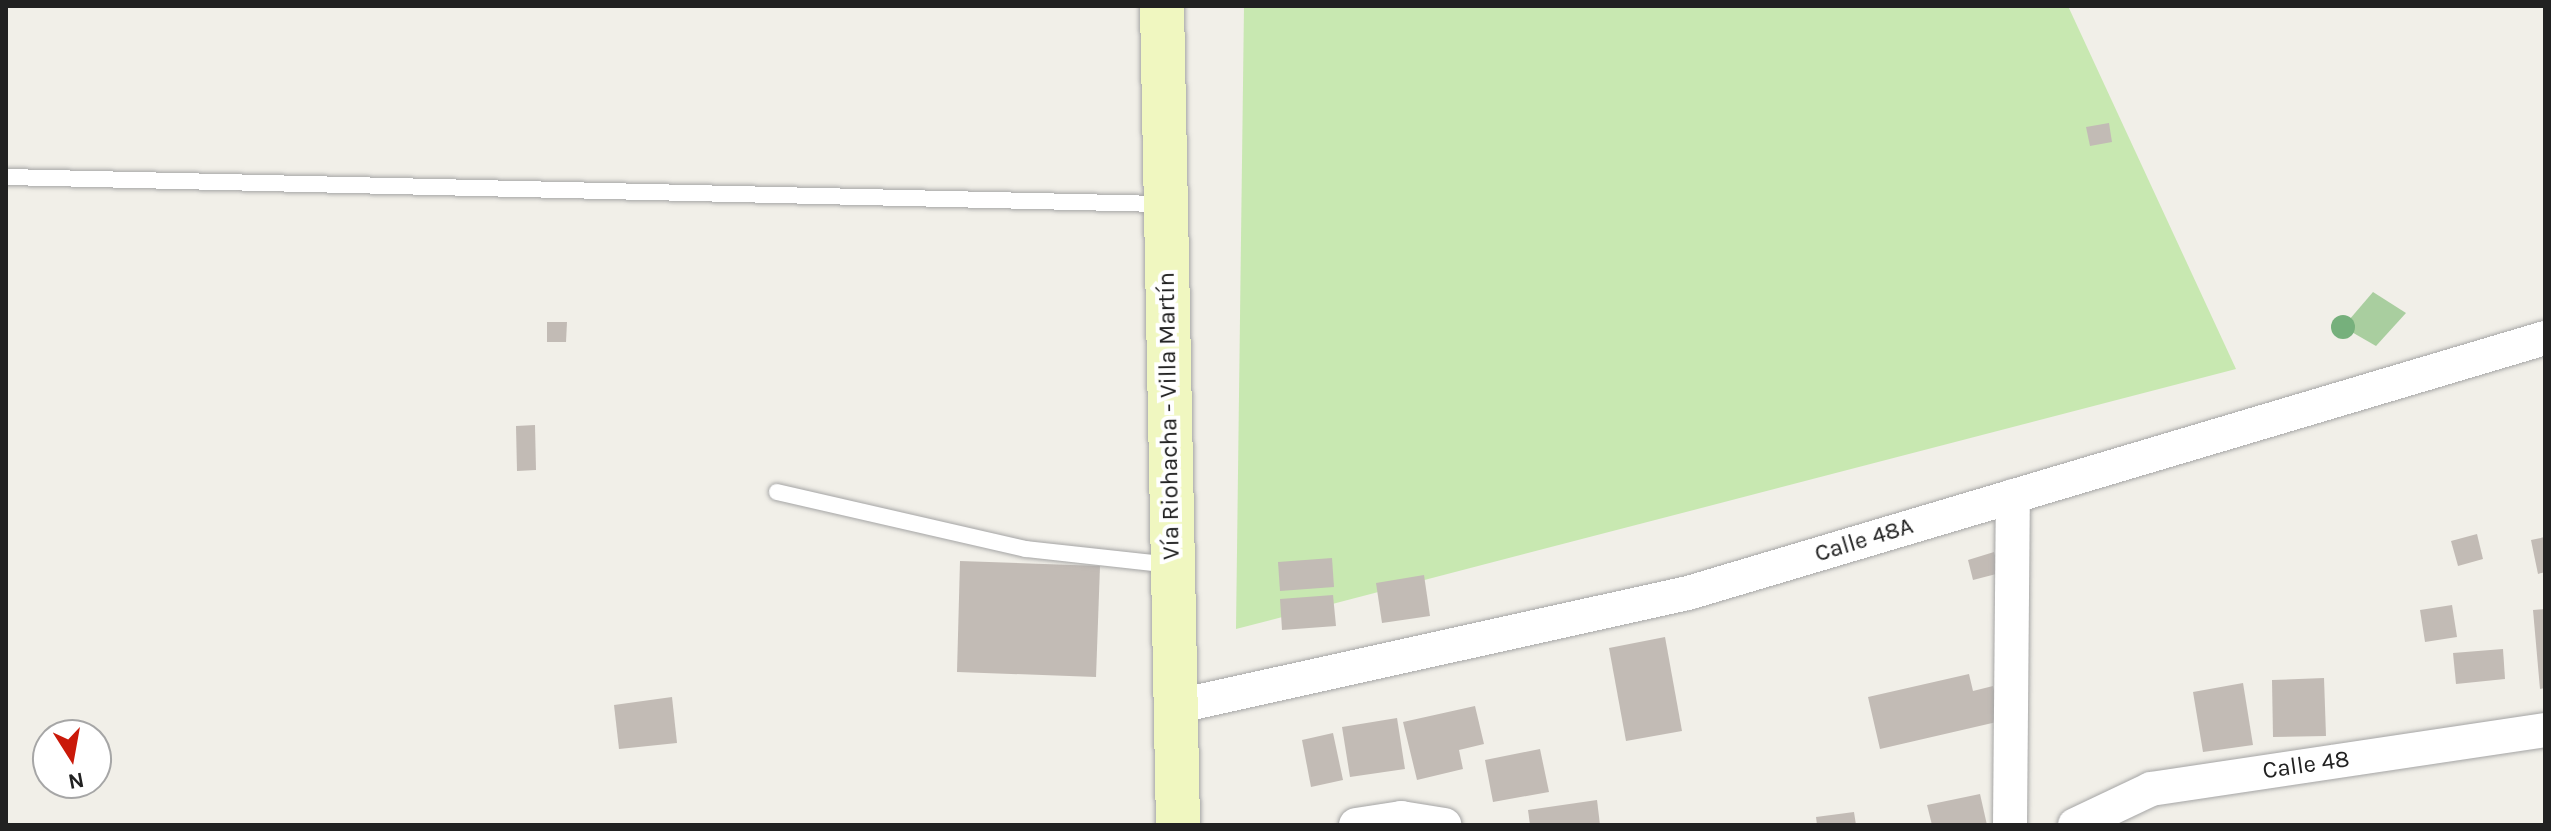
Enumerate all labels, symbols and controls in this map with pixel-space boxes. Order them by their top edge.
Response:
street label: Vía Riohacha - Villa Martín [1152,272,1186,560]
street label: Calle 48A [1811,511,1917,569]
north arrow [32,719,112,799]
street label: Calle 48 [2261,745,2351,785]
text: N [66,766,86,795]

